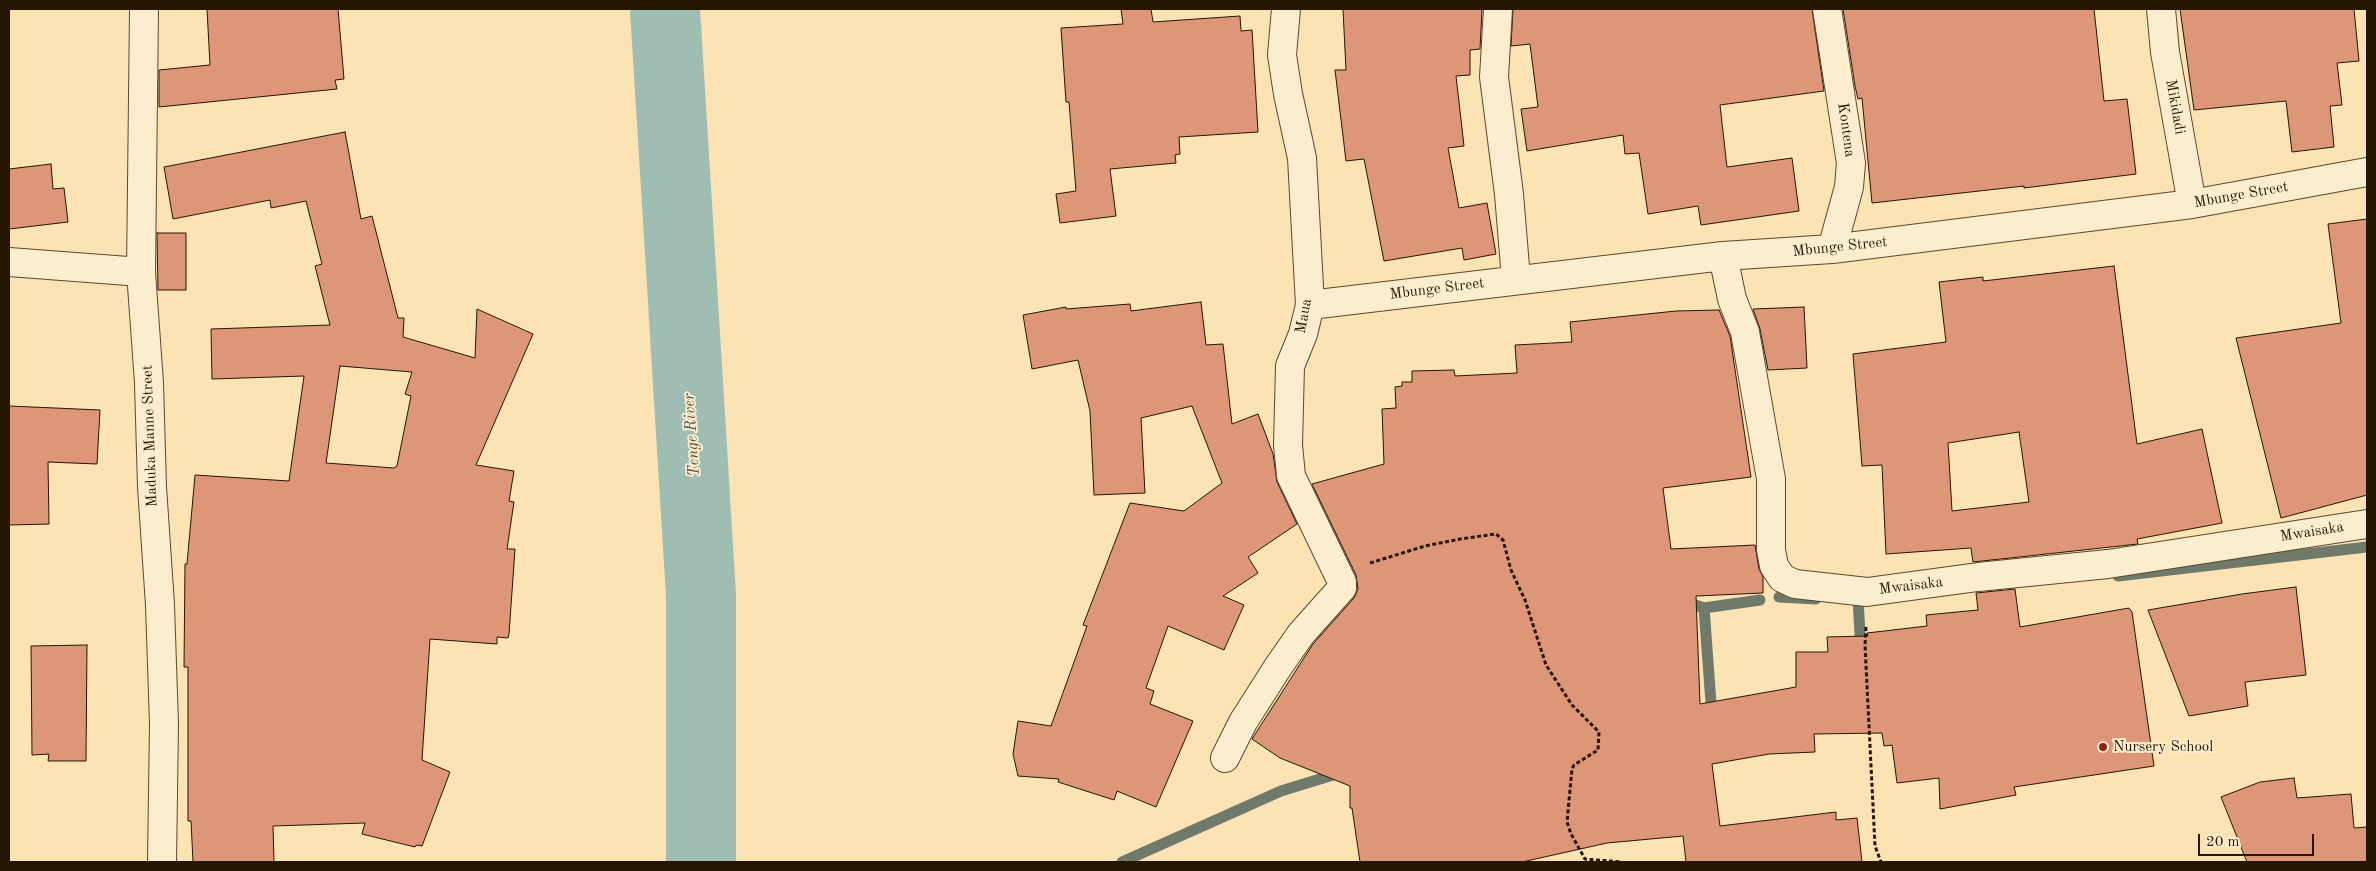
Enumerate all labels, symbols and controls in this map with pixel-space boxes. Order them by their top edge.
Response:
street label: Mikidadi [2161,78,2189,136]
street label: Kontena [1833,102,1859,158]
street label: Mbunge Street [2193,178,2289,212]
street label: Mbunge Street [1792,233,1888,261]
street label: Mbunge Street [1389,274,1485,304]
street label: Maua [1292,297,1316,335]
street label: Maduka Manne Street [139,365,161,507]
water label: Tenge River [680,393,704,477]
street label: Mwaisaka [2279,518,2345,546]
street label: Mwaisaka [1878,573,1944,599]
place label: Nursery School [2113,738,2213,756]
marker: Nursery School [2097,741,2109,753]
scale bar [2201,824,2317,856]
text: 20 m [2206,835,2240,850]

